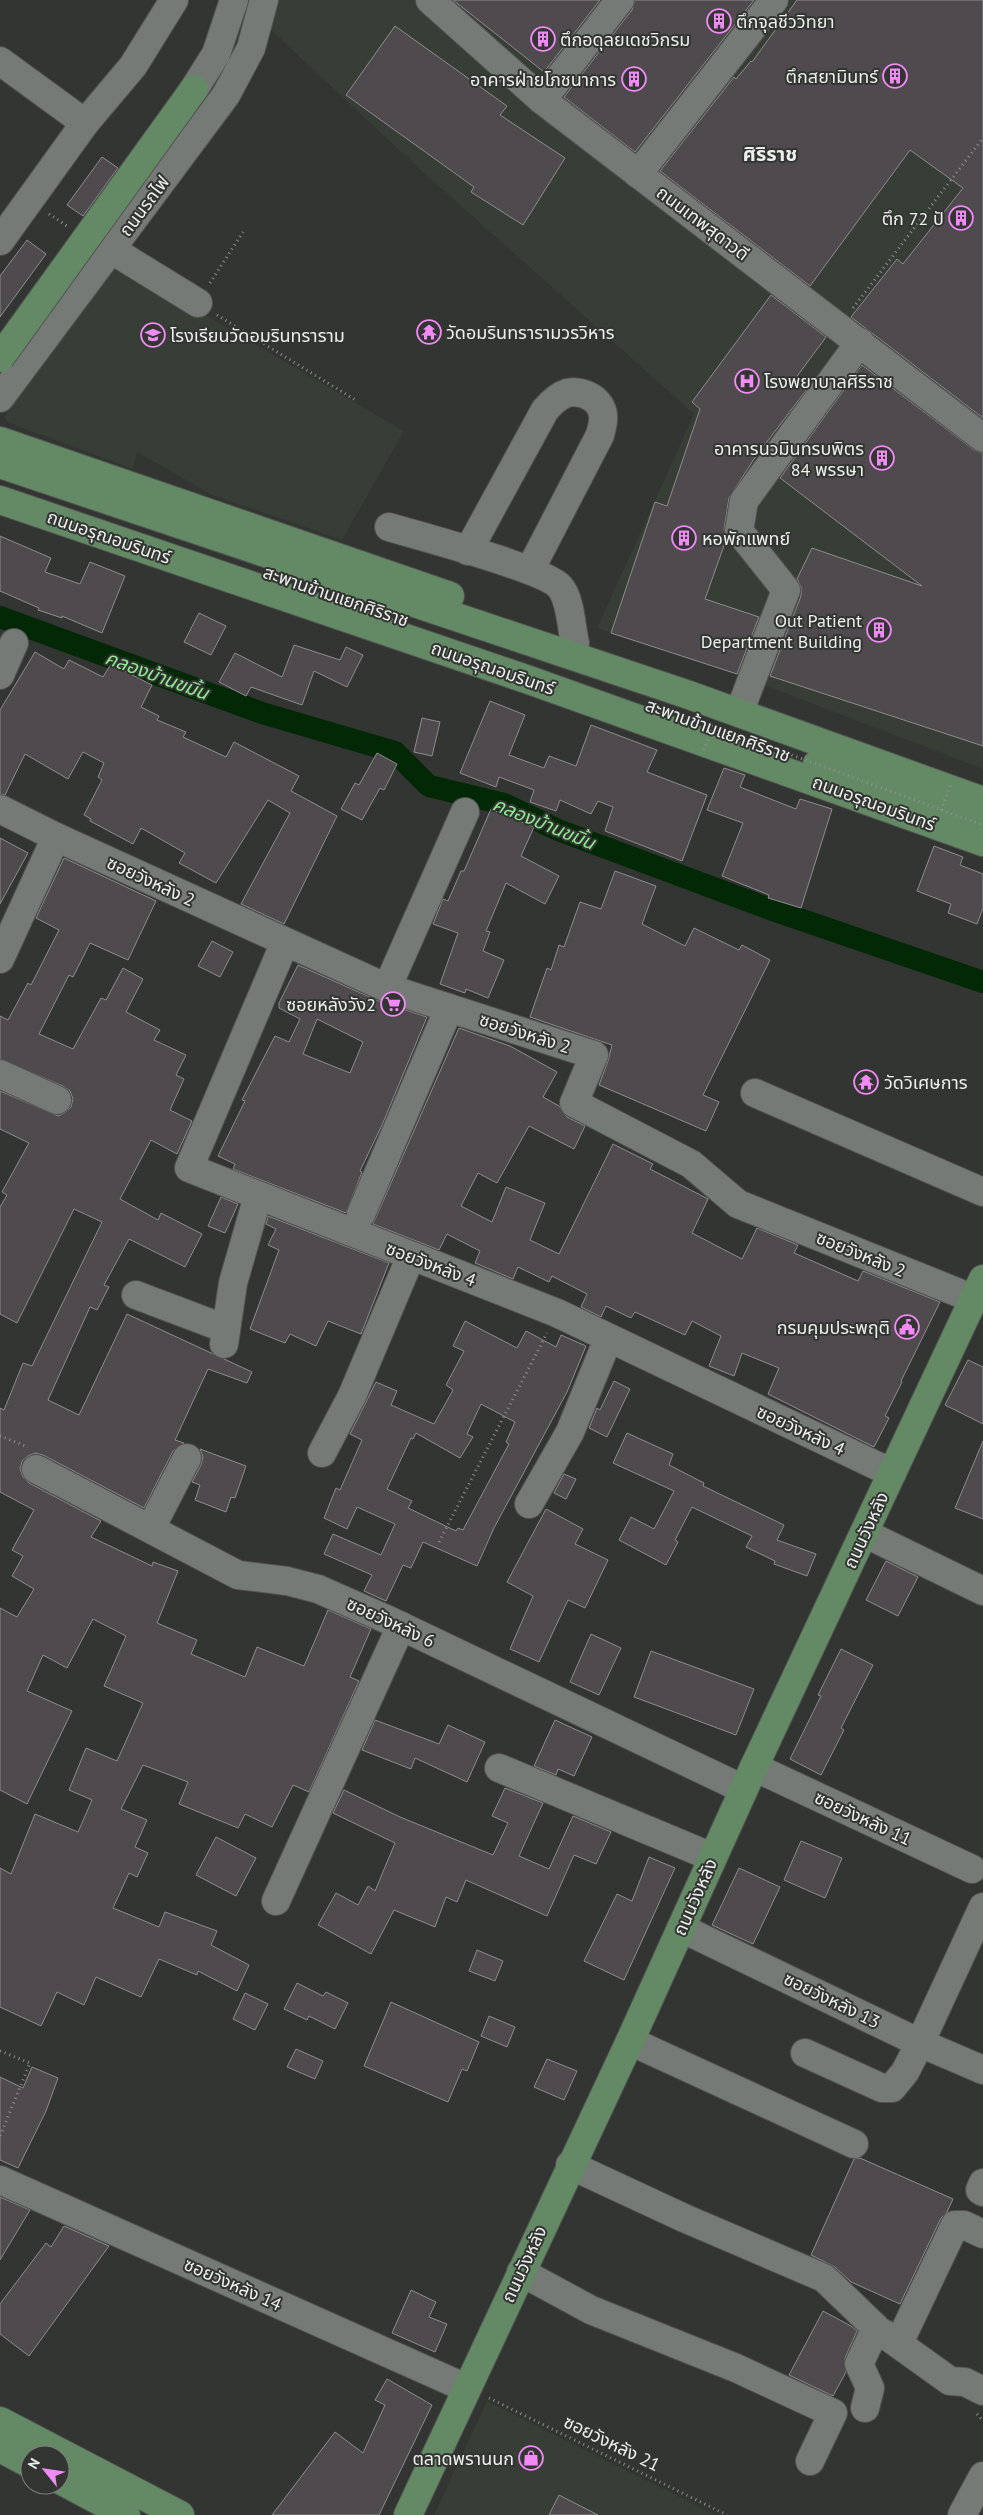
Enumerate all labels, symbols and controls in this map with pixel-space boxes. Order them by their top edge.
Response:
building icon: ตึกจุลชีววิทยา [706,8,732,34]
place label: ตึกจุลชีววิทยา [736,10,835,33]
building icon: ตึกอดุลยเดชวิกรม [530,26,556,52]
place label: ตึกอดุลยเดชวิกรม [560,28,690,51]
building icon: ตึกสยามินทร์ [882,63,908,89]
place label: ตึกสยามินทร์ [786,65,879,88]
building icon: อาคารฝ่ายโภชนาการ [621,66,647,92]
place label: อาคารฝ่ายโภชนาการ [470,68,616,91]
district label: ศิริราช [743,141,797,167]
street label: ถนนรถไฟ [114,171,174,241]
street label: ถนนเทพสุดาวดี [652,181,754,265]
building icon: ตึก 72 ปั [948,205,974,231]
place label: ตึก 72 ปั [882,207,944,230]
temple icon: วัดอมรินทรารามวรวิหาร [416,319,442,345]
place label: วัดอมรินทรารามวรวิหาร [446,321,615,344]
school or university icon: โรงเรียนวัดอมรินทราราม [140,322,166,348]
place label: โรงเรียนวัดอมรินทราราม [170,324,345,347]
hospital icon: โรงพยาบาลศิริราช [734,368,760,394]
place label: โรงพยาบาลศิริราช [764,370,893,393]
place label: อาคารนวมินทรบพิตร 84 พรรษา [714,437,864,481]
building icon: อาคารนวมินทรบพิตร 84 พรรษา [869,445,895,471]
street label: ถนนอรุณอมรินทร์ [44,505,175,569]
building icon: หอพักแพทย์ [671,525,697,551]
place label: หอพักแพทย์ [702,527,790,550]
street label: สะพานข้ามแยกศิริราช [260,560,412,632]
place label: Out Patient Department Building [701,609,862,653]
building icon: Out Patient Department Building [866,617,892,643]
street label: ถนนอรุณอมรินทร์ [428,636,559,700]
water label: คลองบ้านขมิ้น [102,645,213,705]
street label: สะพานข้ามแยกศิริราช [642,693,794,767]
street label: ถนนอรุณอมรินทร์ [809,770,940,836]
water label: คลองบ้านขมิ้น [489,792,600,855]
street label: ซอยวังหลัง 2 [103,851,199,911]
supermarket icon: ซอยหลังวัง2 [380,991,406,1017]
place label: ซอยหลังวัง2 [286,993,376,1016]
street label: ซอยวังหลัง 2 [476,1007,574,1059]
temple icon: วัดวิเศษการ [853,1069,879,1095]
place label: วัดวิเศษการ [884,1071,968,1094]
street label: ซอยวังหลัง 2 [813,1226,909,1282]
street label: ซอยวังหลัง 4 [383,1236,479,1292]
public building icon: กรมคุมประพฤติ [894,1314,920,1340]
place label: กรมคุมประพฤติ [777,1316,890,1339]
street label: ซอยวังหลัง 4 [753,1400,849,1461]
street label: ถนนวังหลัง [838,1488,894,1572]
street label: ซอยวังหลัง 6 [343,1592,439,1652]
street label: ซอยวังหลัง 11 [811,1785,915,1851]
street label: ถนนวังหลัง [668,1855,722,1939]
street label: ซอยวังหลัง 13 [780,1967,884,2033]
street label: ถนนวังหลัง [496,2222,552,2306]
street label: ซอยวังหลัง 14 [181,2252,286,2316]
street label: ซอยวังหลัง 21 [560,2410,664,2476]
north arrow [20,2445,70,2495]
shop icon: ตลาดพรานนก [518,2445,544,2471]
place label: ตลาดพรานนก [412,2447,514,2470]
text: N [24,2455,44,2472]

